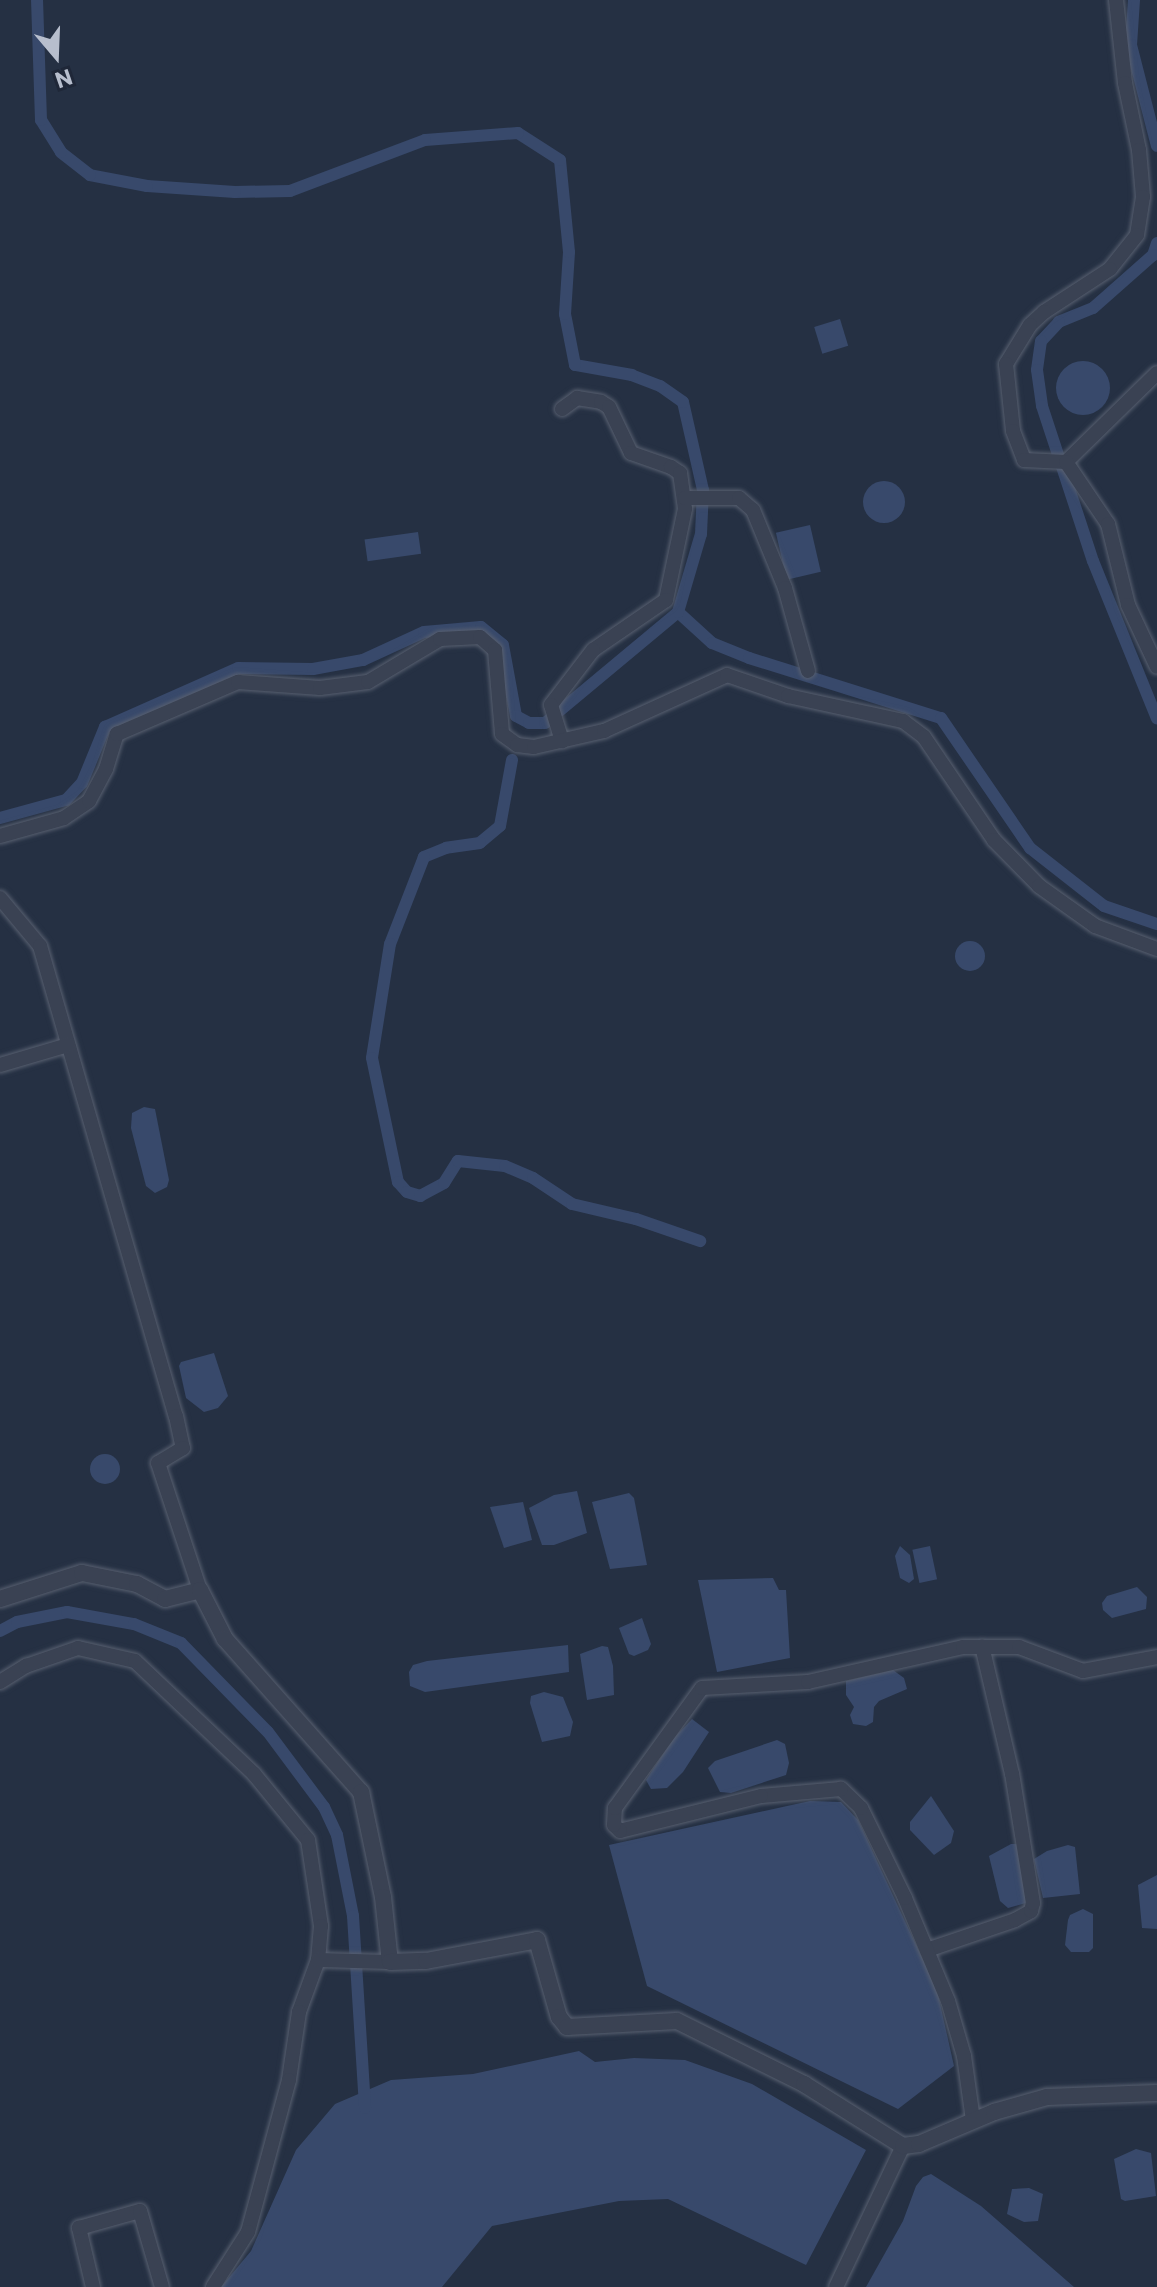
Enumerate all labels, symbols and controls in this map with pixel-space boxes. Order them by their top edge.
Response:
north arrow [16,16,96,96]
text: N [52,64,76,95]

